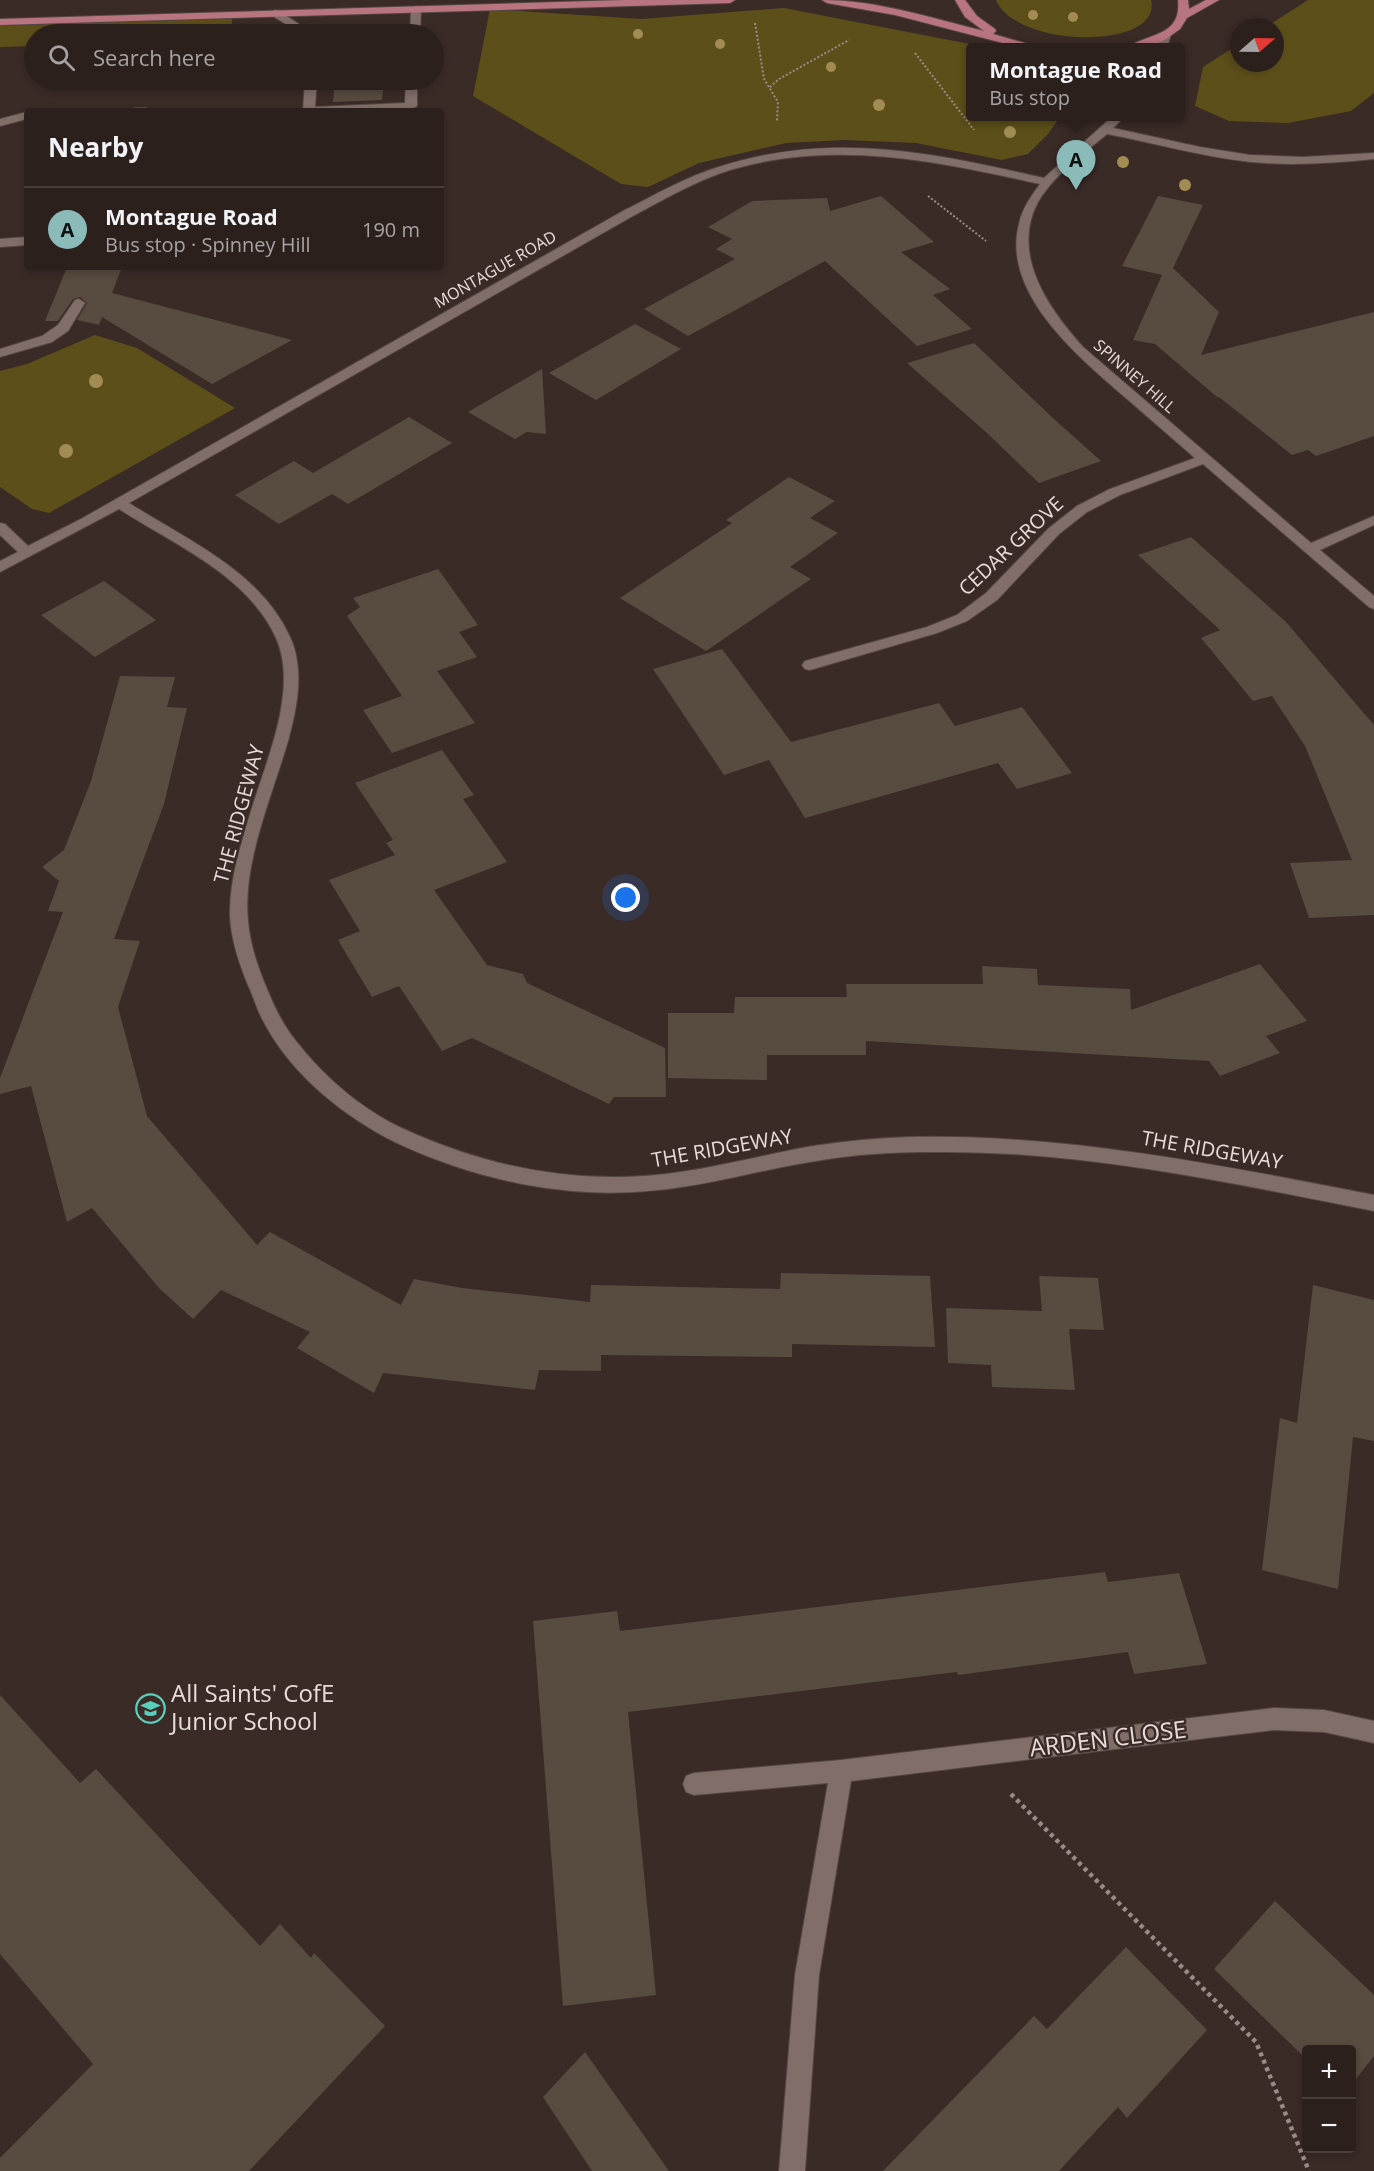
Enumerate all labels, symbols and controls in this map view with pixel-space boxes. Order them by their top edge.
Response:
north arrow [1230,18,1284,72]
search box [24,24,444,90]
icon: search [45,41,78,74]
text: Search here [93,42,216,72]
popup [966,43,1185,121]
text: Montague Road [989,54,1162,84]
text: Bus stop [989,84,1070,111]
text: Nearby [48,129,143,165]
pin: A [1056,140,1096,190]
text: Montague Road [105,201,278,231]
text: A [61,216,74,243]
text: 190 m [362,216,420,243]
street label: MONTAGUE ROAD [430,225,560,313]
text: Bus stop · Spinney Hill [105,231,311,258]
street label: SPINNEY HILL [1089,334,1181,418]
street label: CEDAR GROVE [952,490,1069,601]
street label: THE RIDGEWAY [207,741,270,886]
your location [611,883,640,912]
street label: THE RIDGEWAY [649,1122,795,1173]
street label: THE RIDGEWAY [1140,1124,1285,1175]
place label: All Saints' CofE Junior School [169,1676,334,1737]
school or university icon: All Saints' CofE Junior School [134,1692,166,1724]
street label: ARDEN CLOSE [1027,1712,1188,1764]
map controls [1302,2045,1356,2153]
button: + [1302,2045,1356,2099]
button: − [1302,2099,1356,2153]

